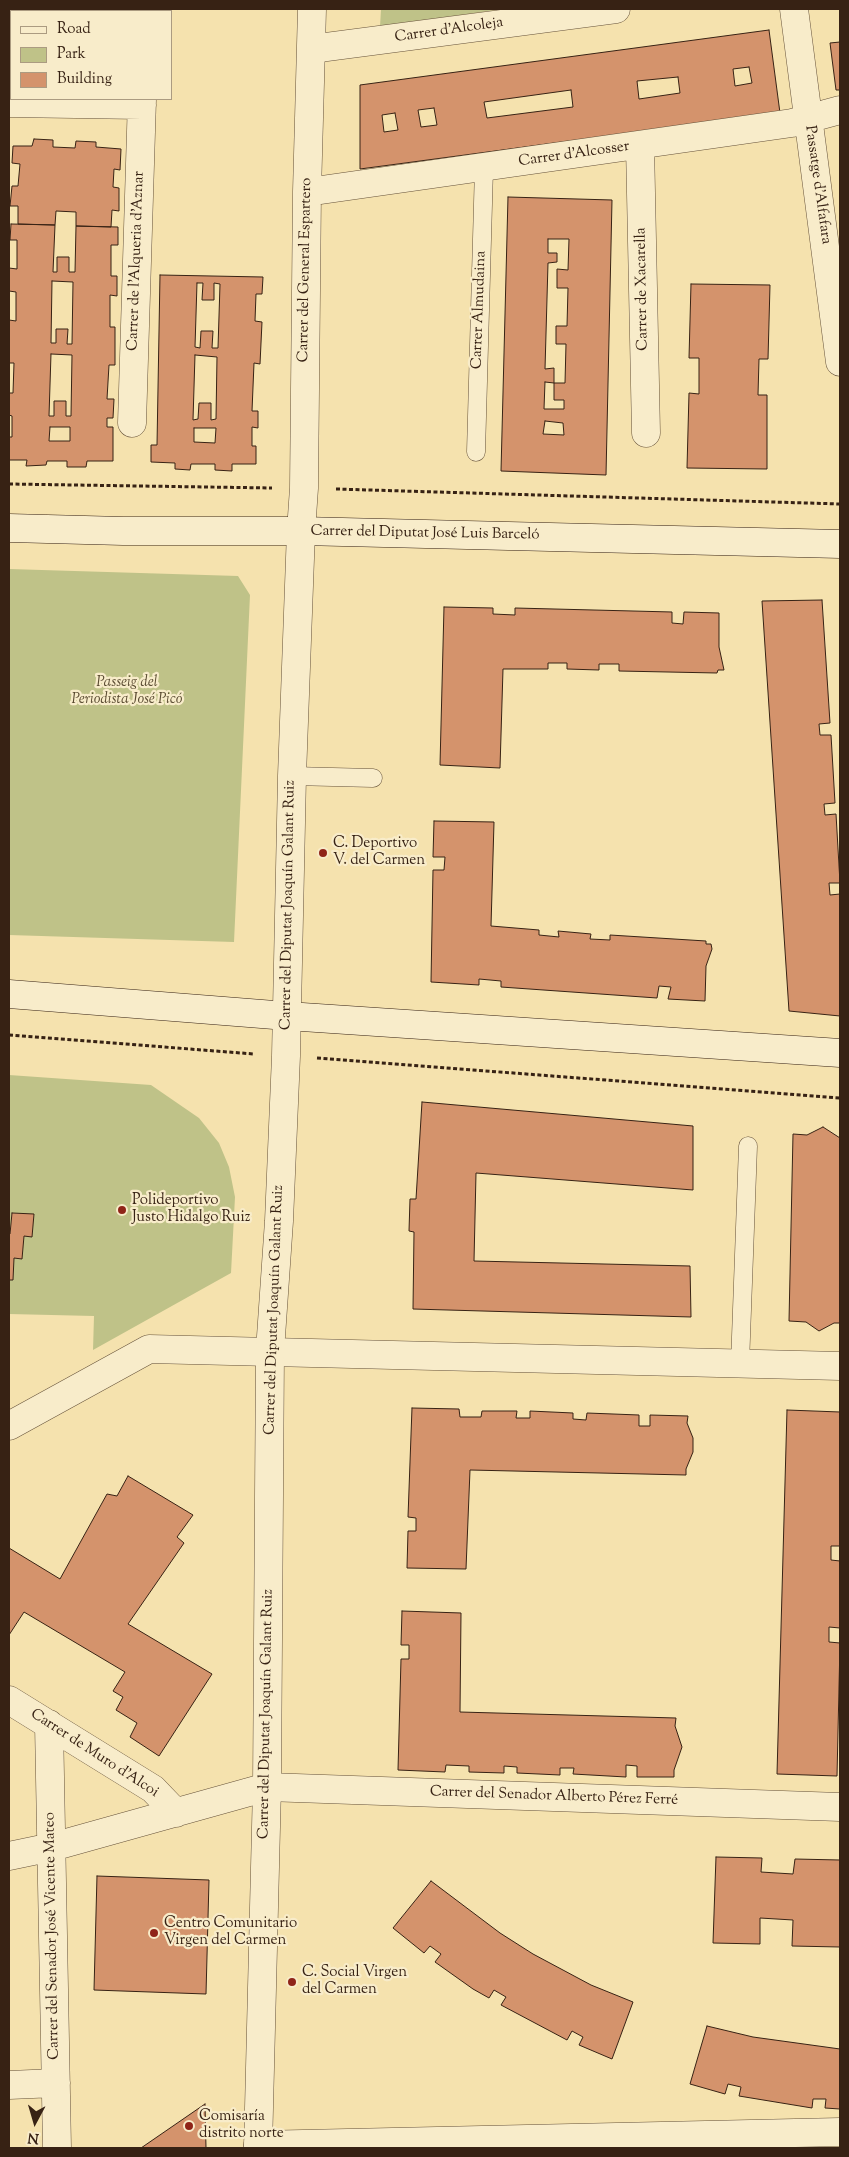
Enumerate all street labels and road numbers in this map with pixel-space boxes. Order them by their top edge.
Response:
street label: Carrer d'Alcoleja [394,14,504,48]
street label: Passatge d'Alfafara [800,124,834,246]
street label: Carrer d'Alcosser [517,138,631,172]
street label: Carrer de l'Alqueria d'Aznar [125,171,149,351]
street label: Carrer del General Espartero [295,178,317,362]
street label: Carrer de Xacarella [633,227,653,351]
street label: Carrer Almudaina [469,251,491,369]
street label: Carrer del Diputat José Luis Barceló [310,523,540,545]
street label: Carrer del Diputat Joaquín Galant Ruiz [278,780,300,1030]
street label: Carrer del Diputat Joaquín Galant Ruiz [262,1185,288,1435]
street label: Carrer del Diputat Joaquín Galant Ruiz [256,1589,278,1839]
street label: Carrer de Muro d'Alcoi [26,1706,162,1802]
street label: Carrer del Senador Alberto Pérez Ferré [429,1784,679,1810]
street label: Carrer del Senador José Vicente Mateo [42,1812,64,2060]

